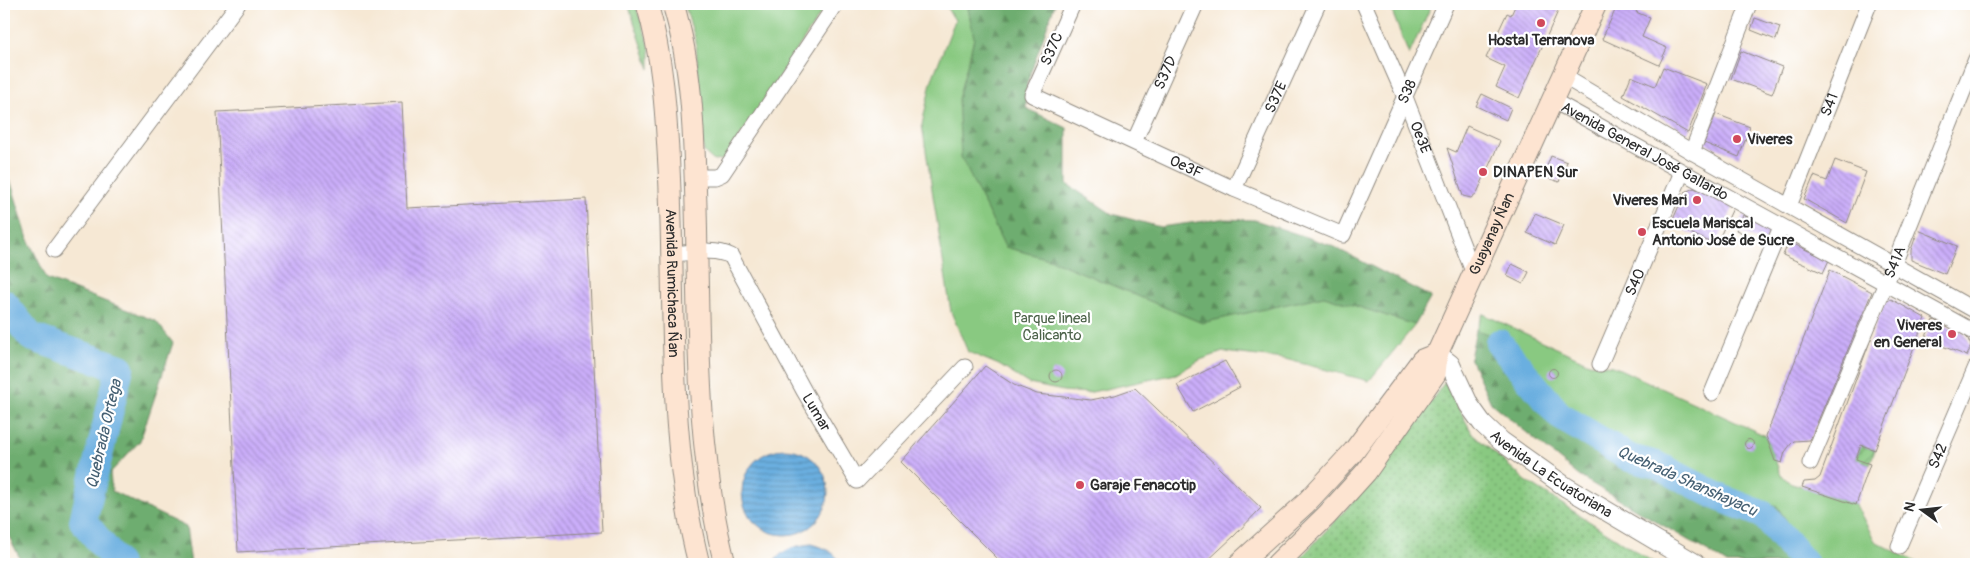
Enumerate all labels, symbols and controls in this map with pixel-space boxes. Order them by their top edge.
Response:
marker: Hostal Terranova [1535,17,1547,29]
street label: S37C [1036,29,1068,69]
place label: Hostal Terranova [1488,31,1594,50]
street label: S37D [1149,53,1181,92]
street label: S38 [1393,76,1421,107]
street label: S37E [1260,78,1291,116]
street label: S41 [1816,90,1842,119]
street label: Avenida General José Gallardo [1558,97,1732,205]
street label: Oe3E [1406,119,1436,156]
place label: Viveres [1747,130,1793,149]
marker: Viveres [1731,133,1743,145]
street label: Oe3F [1167,151,1206,183]
place label: DINAPEN Sur [1493,163,1579,182]
marker: DINAPEN Sur [1477,166,1489,178]
street label: Guayanay Ñan [1465,190,1519,278]
place label: Viveres Mari [1613,191,1687,210]
marker: Viveres Mari [1691,194,1703,206]
street label: Avenida Rumichaca Ñan [661,208,683,358]
place label: Escuela Mariscal Antonio José de Sucre [1652,214,1795,250]
marker: Escuela Mariscal Antonio José de Sucre [1636,226,1648,238]
street label: S41A [1880,243,1910,281]
street label: S40 [1621,266,1649,299]
park label: Parque lineal Calicanto [1013,309,1091,345]
place label: Viveres en General [1873,316,1942,352]
marker: Viveres en General [1946,328,1958,340]
water label: Quebrada Ortega [82,376,127,490]
street label: Lumar [798,390,836,435]
street label: Avenida La Ecuatoriana [1486,426,1616,522]
street label: S42 [1924,440,1952,472]
water label: Quebrada Shanshayacu [1614,441,1761,521]
place label: Garaje Fenacotip [1090,476,1196,495]
marker: Garaje Fenacotip [1074,479,1086,491]
north arrow [1898,486,1948,536]
text: N [1900,500,1919,514]

